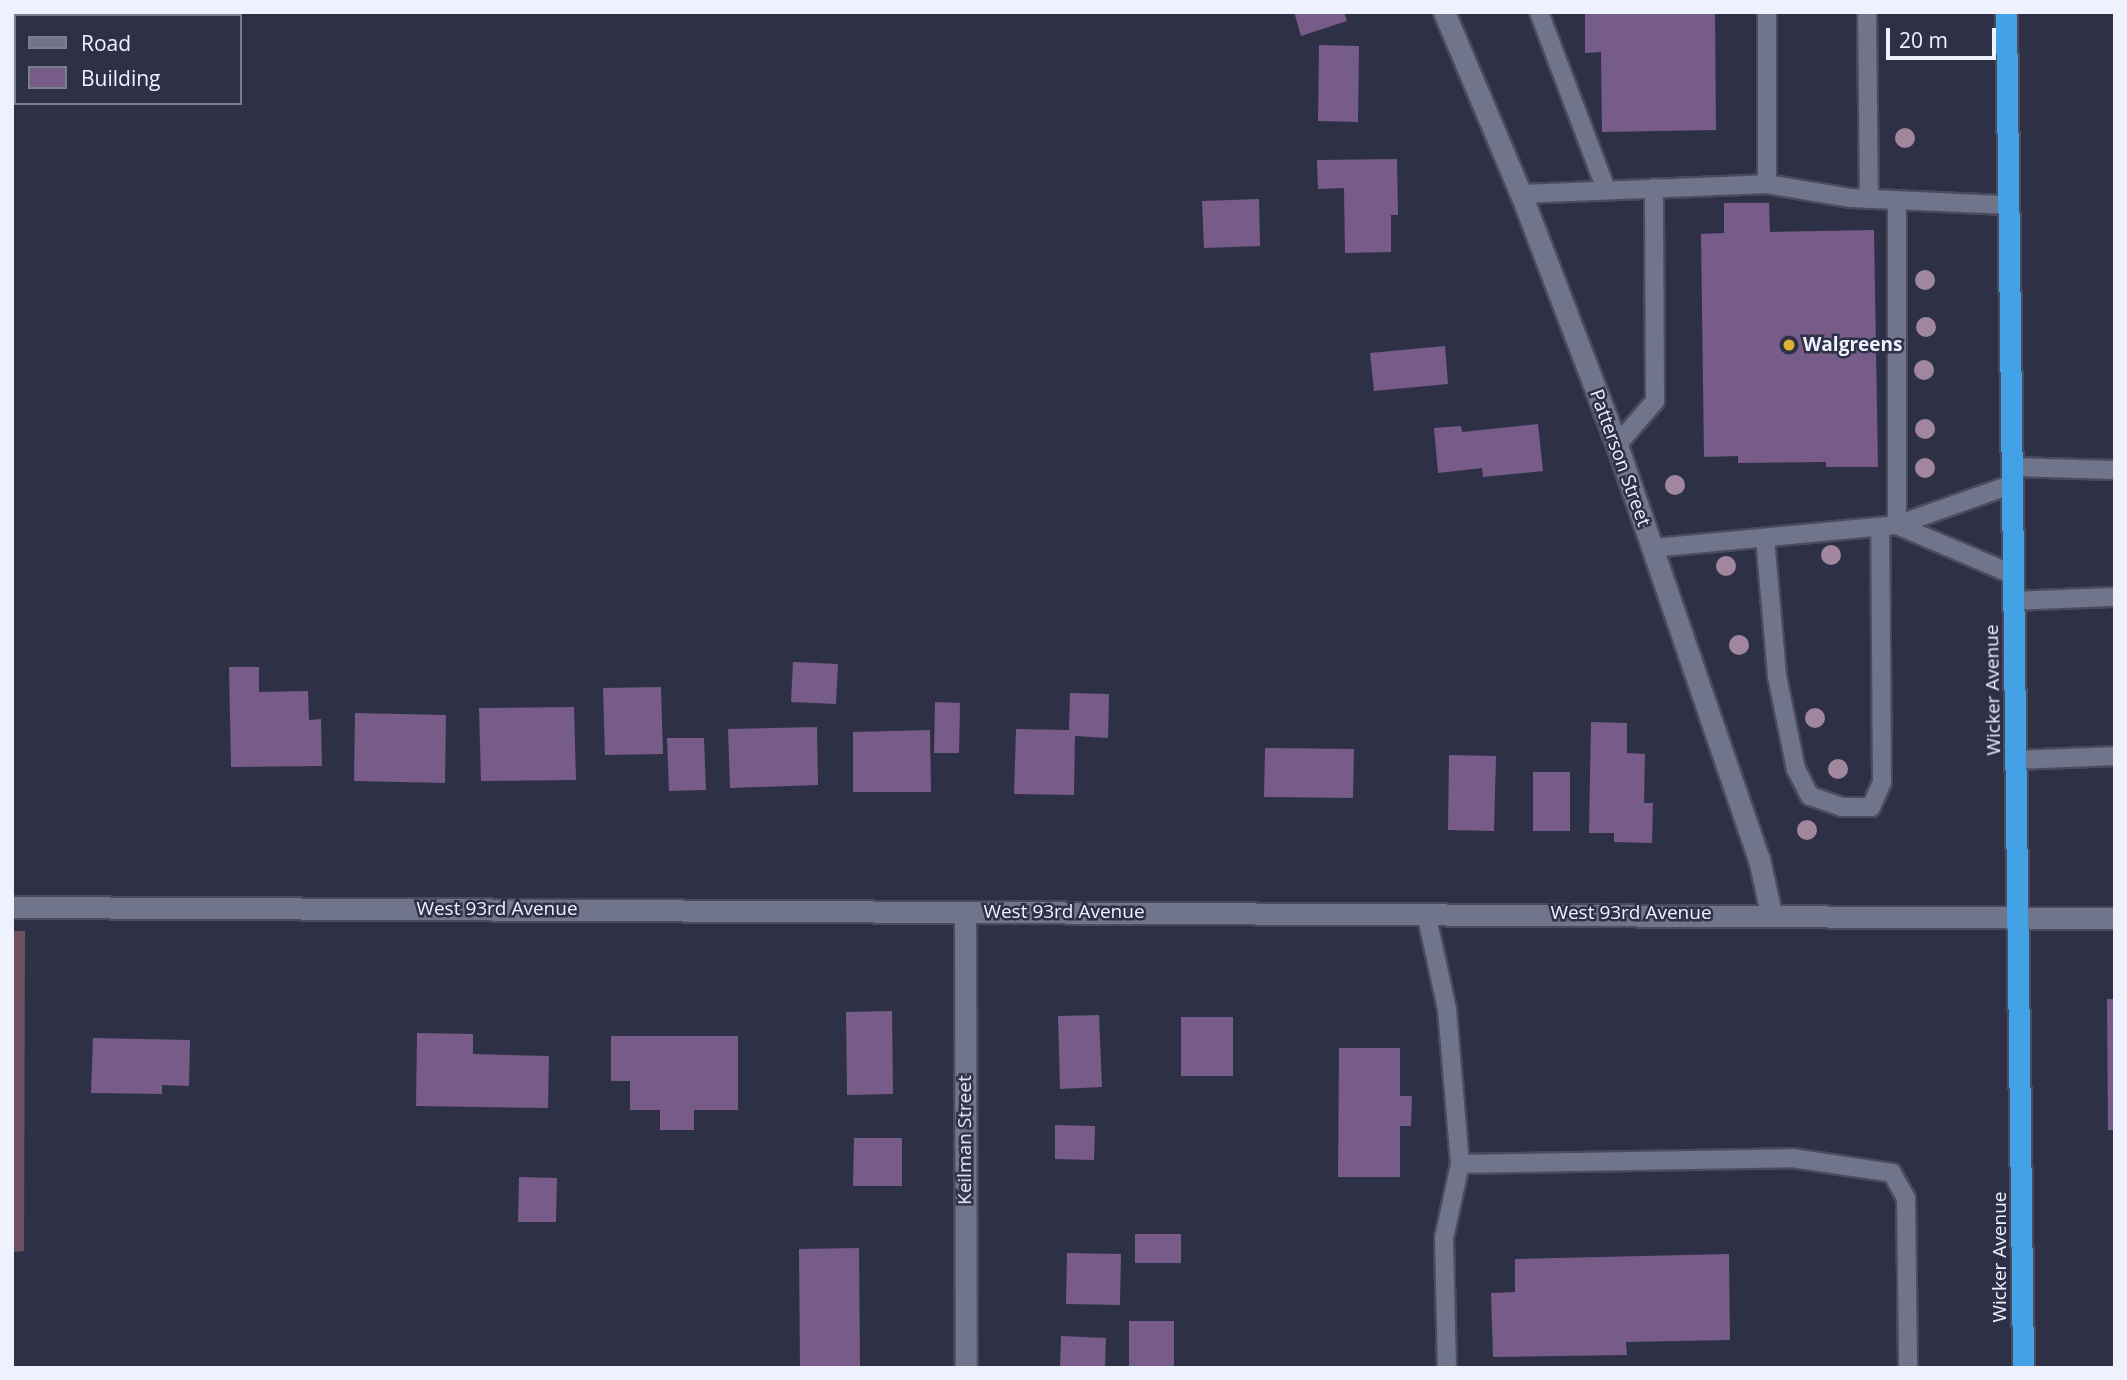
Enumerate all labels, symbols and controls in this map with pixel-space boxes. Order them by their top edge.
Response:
legend [14,14,242,105]
scale bar [1889,14,1999,58]
text: 20 m [1899,26,1948,54]
text: Road [81,29,131,57]
text: Building [81,64,160,92]
place label: Walgreens [1803,334,1902,356]
marker: Walgreens [1781,337,1797,353]
street label: Patterson Street [1585,386,1655,530]
street label: Wicker Avenue [1980,624,2006,756]
street label: West 93rd Avenue [416,898,578,920]
street label: West 93rd Avenue [983,901,1145,923]
street label: West 93rd Avenue [1550,902,1712,924]
street label: Keilman Street [954,1075,976,1205]
street label: Wicker Avenue [1989,1192,2011,1322]

